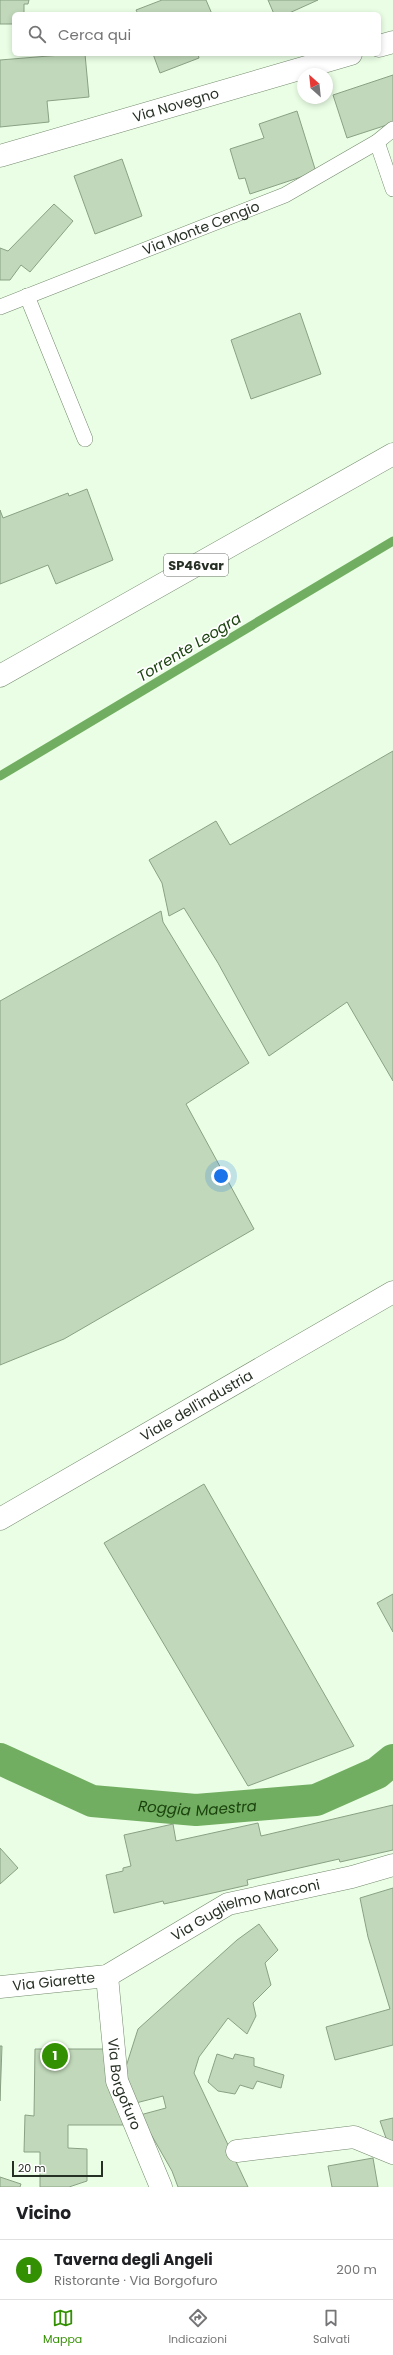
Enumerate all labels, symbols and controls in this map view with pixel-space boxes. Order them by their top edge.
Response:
search box [12,12,381,56]
icon: search [26,23,48,45]
text: Cerca qui [58,24,131,45]
north arrow [297,68,333,104]
street label: Via Novegno [130,83,221,127]
street label: Via Monte Cengio [140,196,262,260]
road number: SP46var [164,554,228,576]
water label: Torrente Leogra [133,608,245,686]
your location [211,1166,231,1186]
street label: Viale dell'industria [137,1365,257,1446]
water label: Roggia Maestra [137,1794,258,1821]
street label: Via Guglielmo Marconi [167,1874,322,1946]
street label: Via Giarette [12,1967,96,1996]
street label: Via Borgofuro [103,2037,146,2133]
pin: 1 [42,2041,68,2071]
scale bar [12,2159,103,2178]
text: 20 m [18,2160,46,2176]
text: Vicino [16,2201,71,2225]
text: Taverna degli Angeli [54,2249,213,2270]
text: 1 [27,2260,31,2279]
text: 200 m [336,2260,377,2279]
text: Ristorante · Via Borgofuro [54,2271,218,2290]
tab: Mappa [43,2307,82,2348]
tab: Indicazioni [168,2307,227,2348]
tab: Salvati [313,2307,350,2348]

